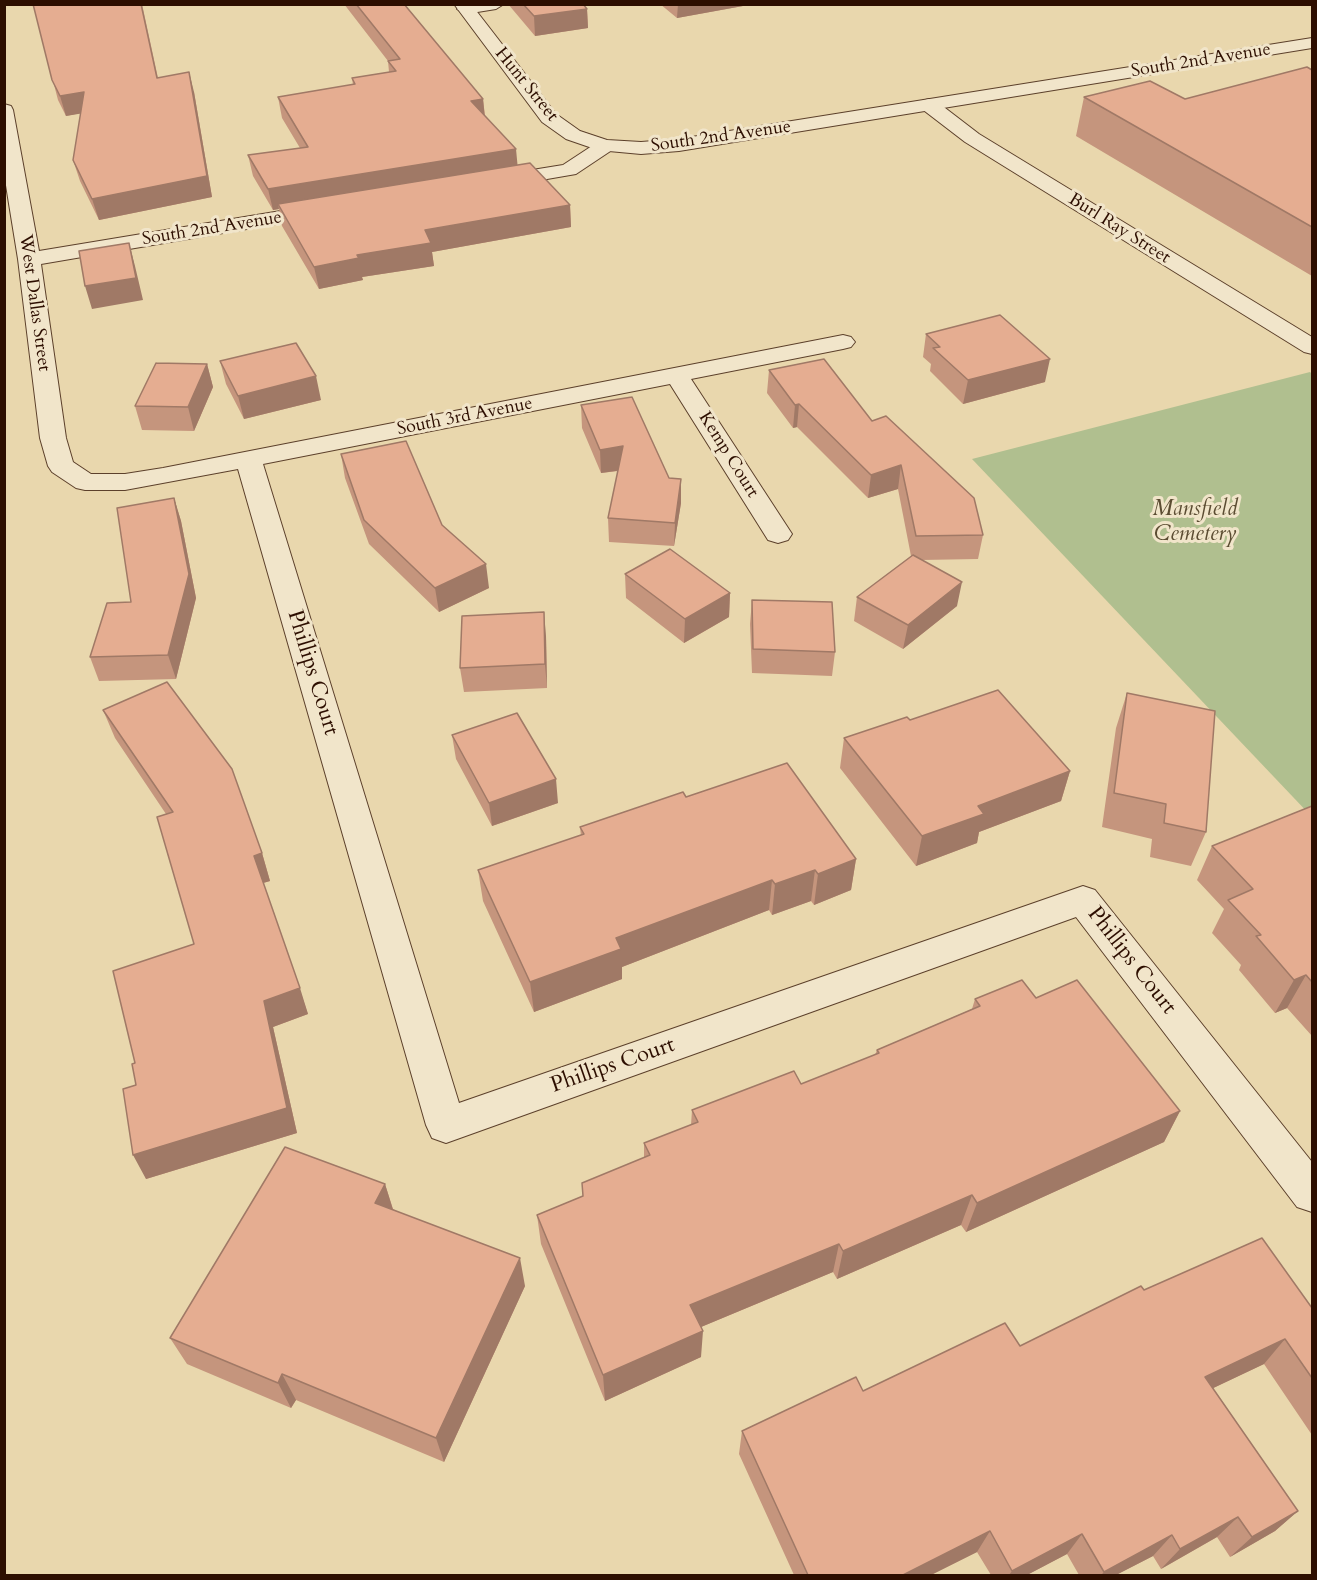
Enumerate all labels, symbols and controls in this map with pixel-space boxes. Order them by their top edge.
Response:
street label: South 2nd Avenue [1130,39,1272,83]
street label: Hunt Street [490,44,562,126]
street label: South 2nd Avenue [650,116,792,158]
street label: Burl Ray Street [1064,189,1174,269]
street label: South 2nd Avenue [141,207,283,251]
street label: West Dallas Street [14,233,54,373]
street label: South 3rd Avenue [395,393,535,441]
street label: Kemp Court [693,408,763,502]
park label: Mansfield Cemetery [1153,497,1237,548]
street label: Phillips Court [280,607,344,739]
street label: Phillips Court [1081,902,1181,1020]
street label: Phillips Court [548,1032,678,1100]

